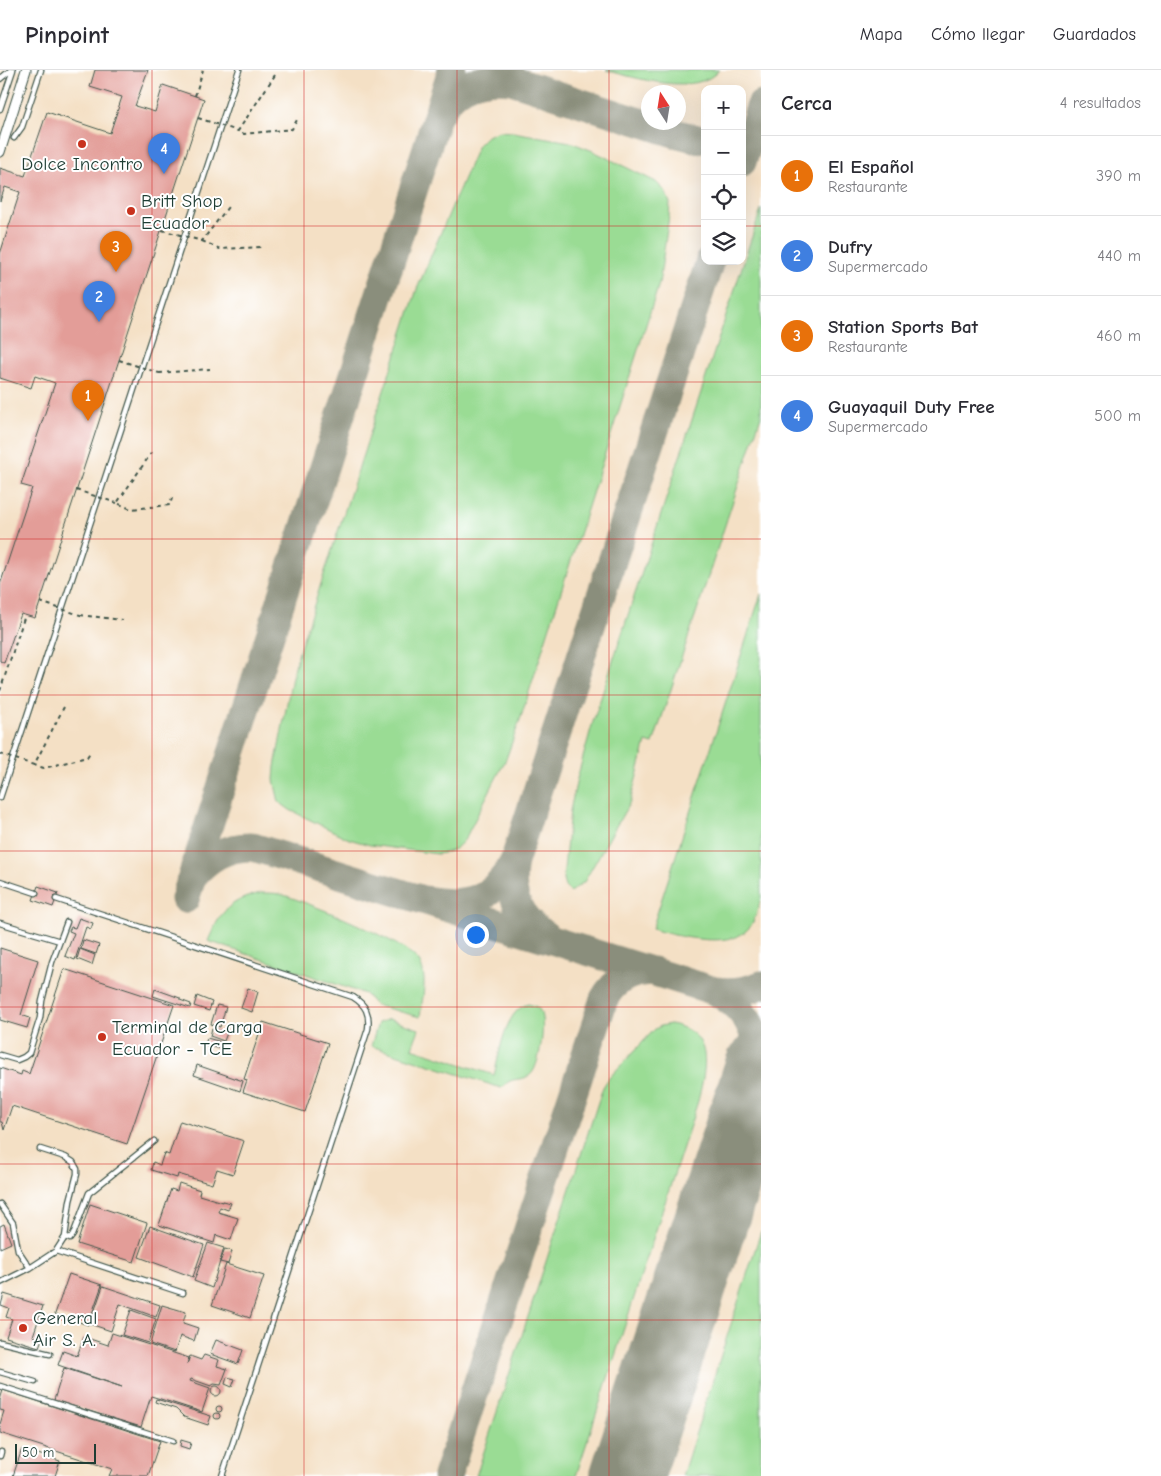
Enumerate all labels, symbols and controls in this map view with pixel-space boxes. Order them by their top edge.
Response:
text: Pinpoint [25,21,109,49]
text: Mapa [860,24,903,45]
text: Cómo llegar [931,24,1025,45]
text: Guardados [1053,24,1136,45]
north arrow [641,85,686,130]
map controls [701,85,746,265]
button: + [701,85,746,130]
text: Cerca [781,91,832,115]
text: 4 resultados [1060,94,1141,112]
button: − [701,130,746,175]
pin: 4 [148,133,180,174]
marker: Dolce Incontro [76,138,88,150]
place label: Dolce Incontro [21,153,143,175]
text: El Español [828,156,914,178]
text: 1 [794,167,800,185]
text: 390 m [1096,167,1141,185]
button: locate [701,175,746,220]
text: Restaurante [828,178,908,196]
place label: Britt Shop Ecuador [141,190,223,234]
marker: Britt Shop Ecuador [125,205,137,217]
button: layers [701,220,746,265]
pin: 3 [100,231,132,272]
text: Dufry [828,236,872,258]
text: 2 [793,247,801,265]
text: 440 m [1097,247,1141,265]
text: Supermercado [828,258,928,276]
pin: 2 [83,281,115,322]
text: Station Sports Bat [828,316,978,338]
text: 3 [793,327,801,345]
text: 460 m [1096,327,1141,345]
text: Restaurante [828,338,908,356]
pin: 1 [72,380,104,421]
text: Guayaquil Duty Free [828,396,995,418]
text: 4 [793,407,801,425]
text: 500 m [1094,407,1141,425]
text: Supermercado [828,418,928,436]
your location [463,922,489,948]
place label: Terminal de Carga Ecuador - TCE [112,1016,263,1060]
marker: Terminal de Carga Ecuador - TCE [96,1031,108,1043]
place label: General Air S. A. [33,1307,97,1351]
marker: General Air S. A. [17,1322,29,1334]
scale bar [15,1441,96,1464]
text: 50 m [22,1444,54,1461]

